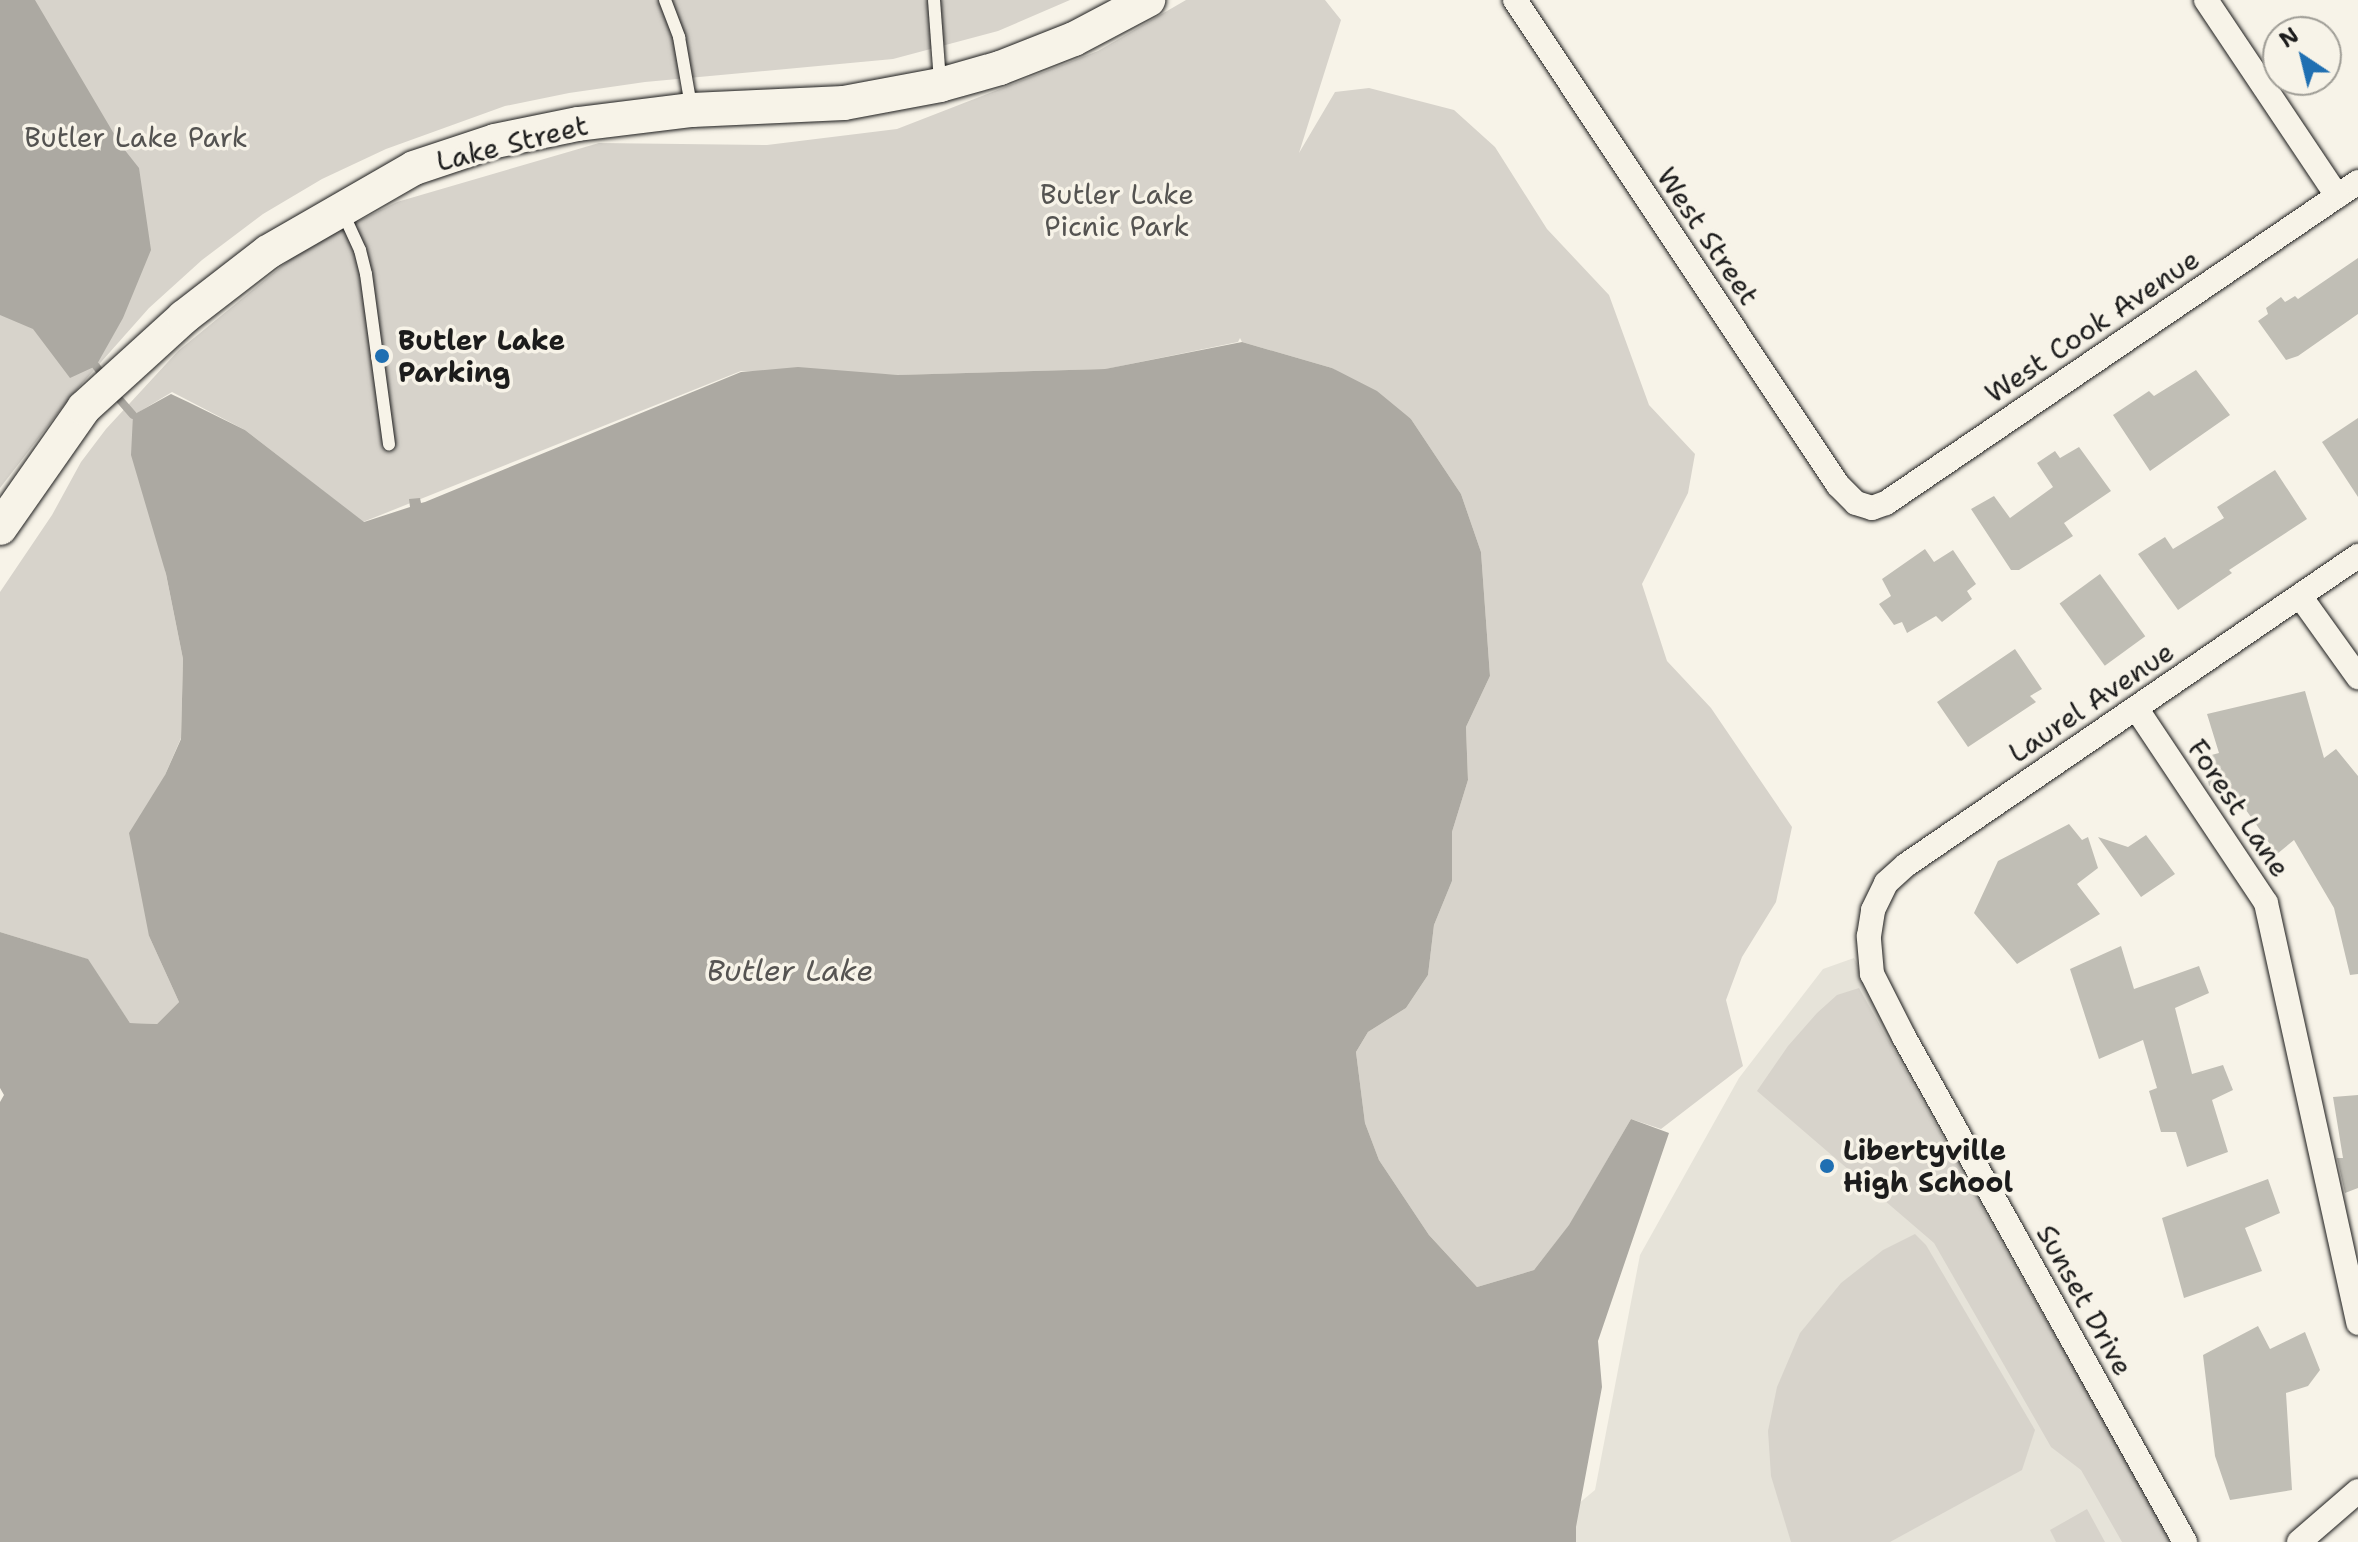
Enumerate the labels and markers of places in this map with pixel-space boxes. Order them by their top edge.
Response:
place label: Butler Lake Parking [398,323,565,389]
marker: Butler Lake Parking [373,347,391,365]
place label: Libertyville High School [1843,1133,2013,1199]
marker: Libertyville High School [1818,1157,1836,1175]

